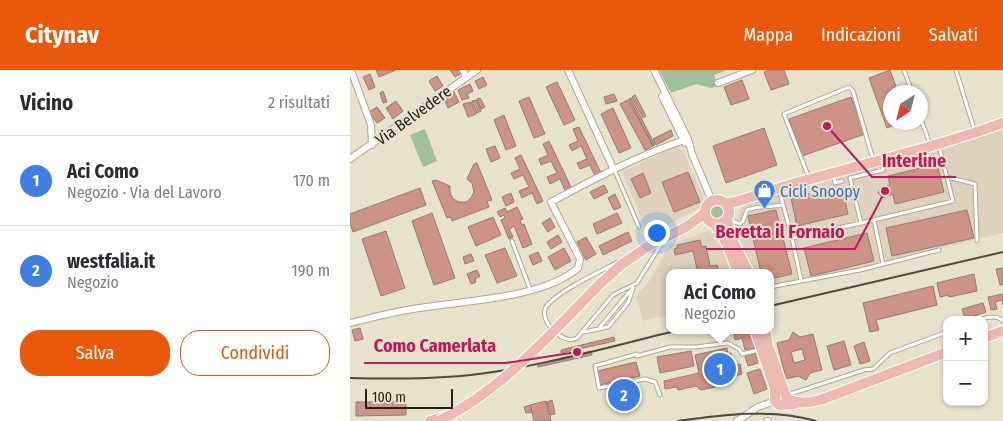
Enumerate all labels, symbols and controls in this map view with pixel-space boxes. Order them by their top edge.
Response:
text: Citynav [25,21,99,49]
text: Mappa [744,24,793,46]
text: Indicazioni [821,24,901,46]
text: Salvati [929,24,978,46]
street label: Via Belvedere [372,82,455,149]
north arrow [883,85,928,130]
text: Vicino [20,90,73,116]
text: 2 risultati [268,93,330,112]
callout: Interline [872,144,956,177]
text: Interline [882,150,946,172]
text: Aci Como [67,160,139,183]
text: 1 [33,171,39,190]
text: 170 m [293,171,330,190]
shop icon: Cicli Snoopy [752,179,776,210]
place label: Cicli Snoopy [780,182,861,201]
text: Negozio · Via del Lavoro [67,183,222,202]
callout: Beretta il Fornaio [706,216,855,249]
your location [644,220,670,246]
text: Beretta il Fornaio [715,221,845,243]
text: westfalia.it [67,250,155,273]
text: 2 [32,261,40,280]
text: 190 m [292,261,330,280]
popup [666,269,774,334]
text: Negozio [67,273,119,292]
text: Aci Como [684,281,756,304]
text: Negozio [684,304,736,323]
map controls [943,316,988,406]
button: + [943,316,988,361]
button: Salva [20,330,170,376]
button: Condividi [180,330,330,376]
callout: Como Camerlata [364,330,506,363]
text: Como Camerlata [374,335,496,357]
pin: 1 [704,350,736,388]
button: − [943,361,988,406]
pin: 2 [608,376,640,414]
scale bar [365,386,452,409]
text: 100 m [372,389,406,406]

